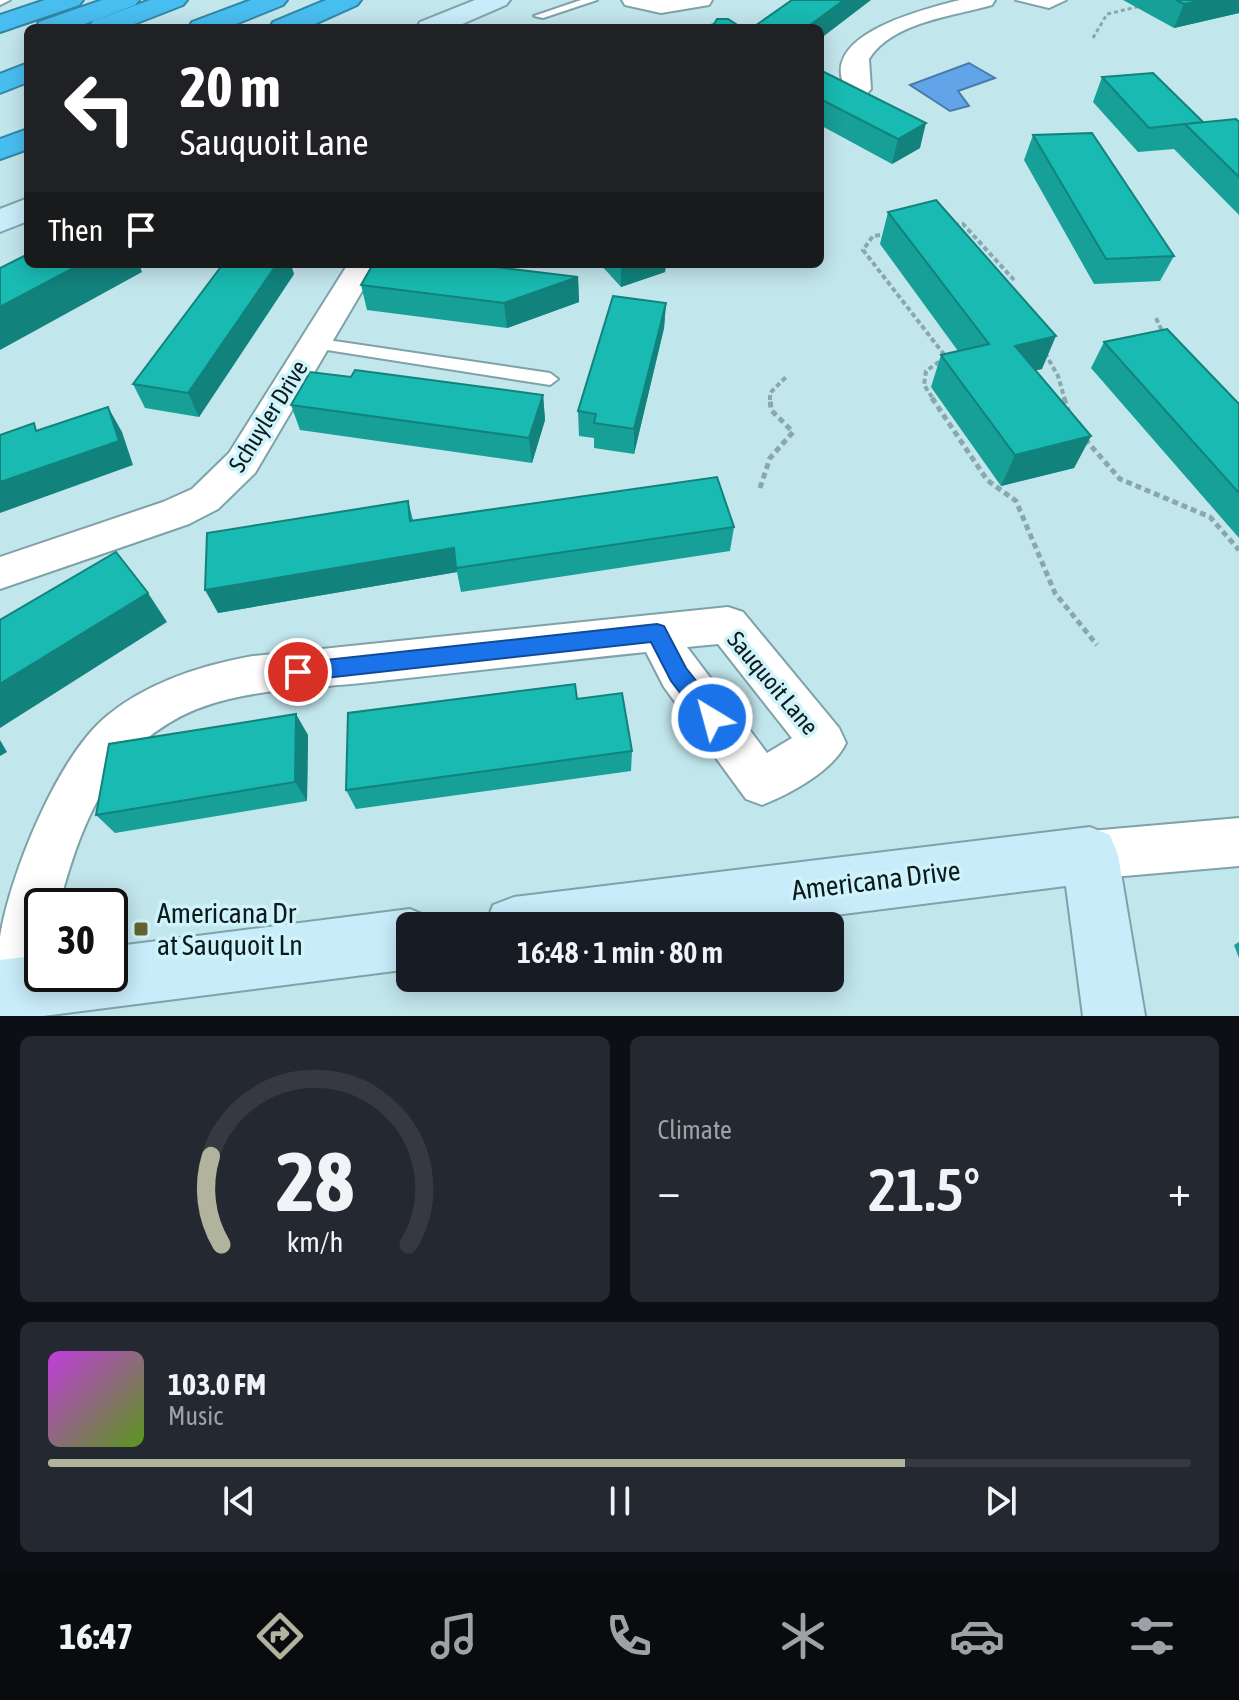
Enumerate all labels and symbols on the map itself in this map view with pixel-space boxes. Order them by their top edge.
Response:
street label: Schuyler Drive [223,355,313,477]
street label: Sauquoit Lane [722,626,824,740]
pin [264,638,332,706]
position arrow [670,676,754,760]
street label: Americana Drive [790,854,962,906]
speed limit sign: 30 [24,888,128,992]
place label: Americana Dr at Sauquoit Ln [157,897,303,961]
marker: Americana Dr at Sauquoit Ln [132,920,150,938]

